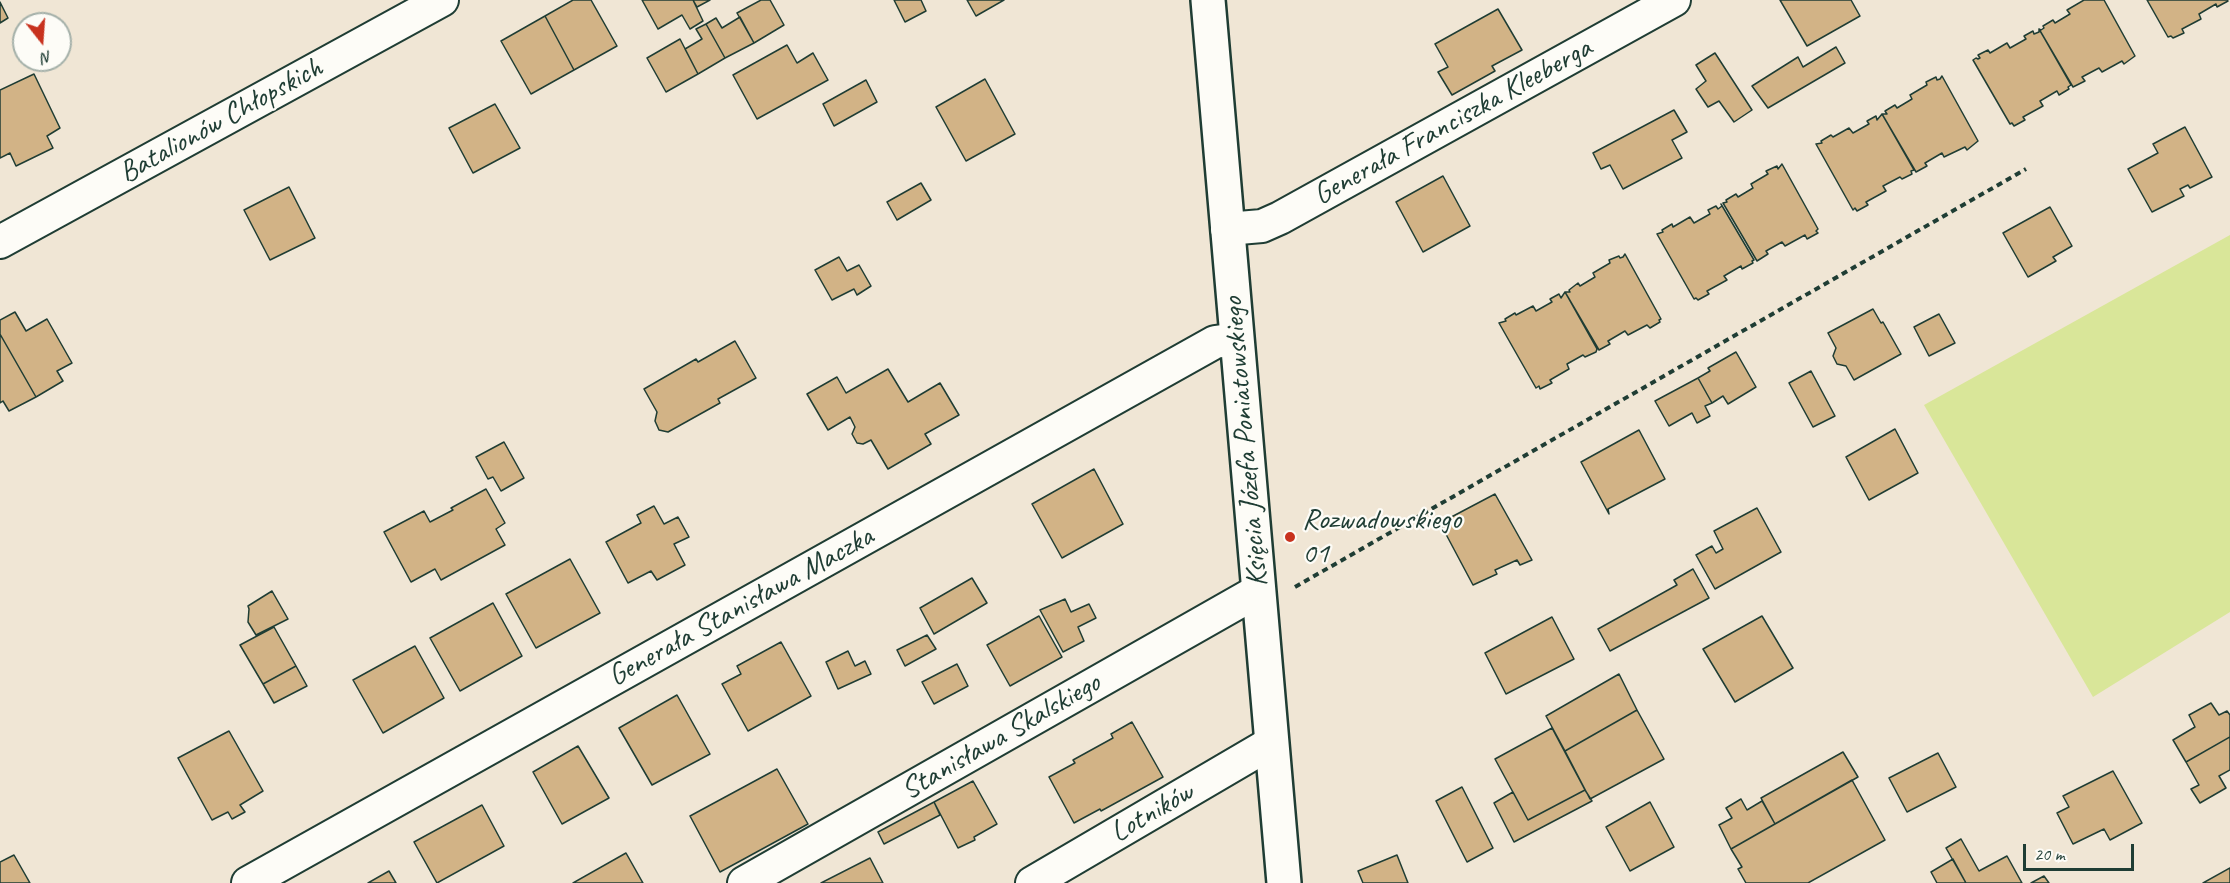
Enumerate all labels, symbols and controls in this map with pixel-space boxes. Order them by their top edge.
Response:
north arrow [12,12,72,72]
street label: Generała Franciszka Kleeberga [1308,30,1598,214]
text: N [39,46,54,68]
street label: Batalionów Chłopskich [113,50,329,192]
street label: Księcia Józefa Poniatowskiego [1215,296,1277,588]
place label: Rozwadowskiego 01 [1302,502,1461,572]
street label: Generała Stanisława Maczka [602,519,880,695]
marker: Rozwadowskiego 01 [1283,530,1297,544]
street label: Stanisława Skalskiego [895,665,1107,809]
street label: Lotników [1104,775,1200,851]
scale bar [2026,832,2137,870]
text: 20 m [2034,843,2065,865]

